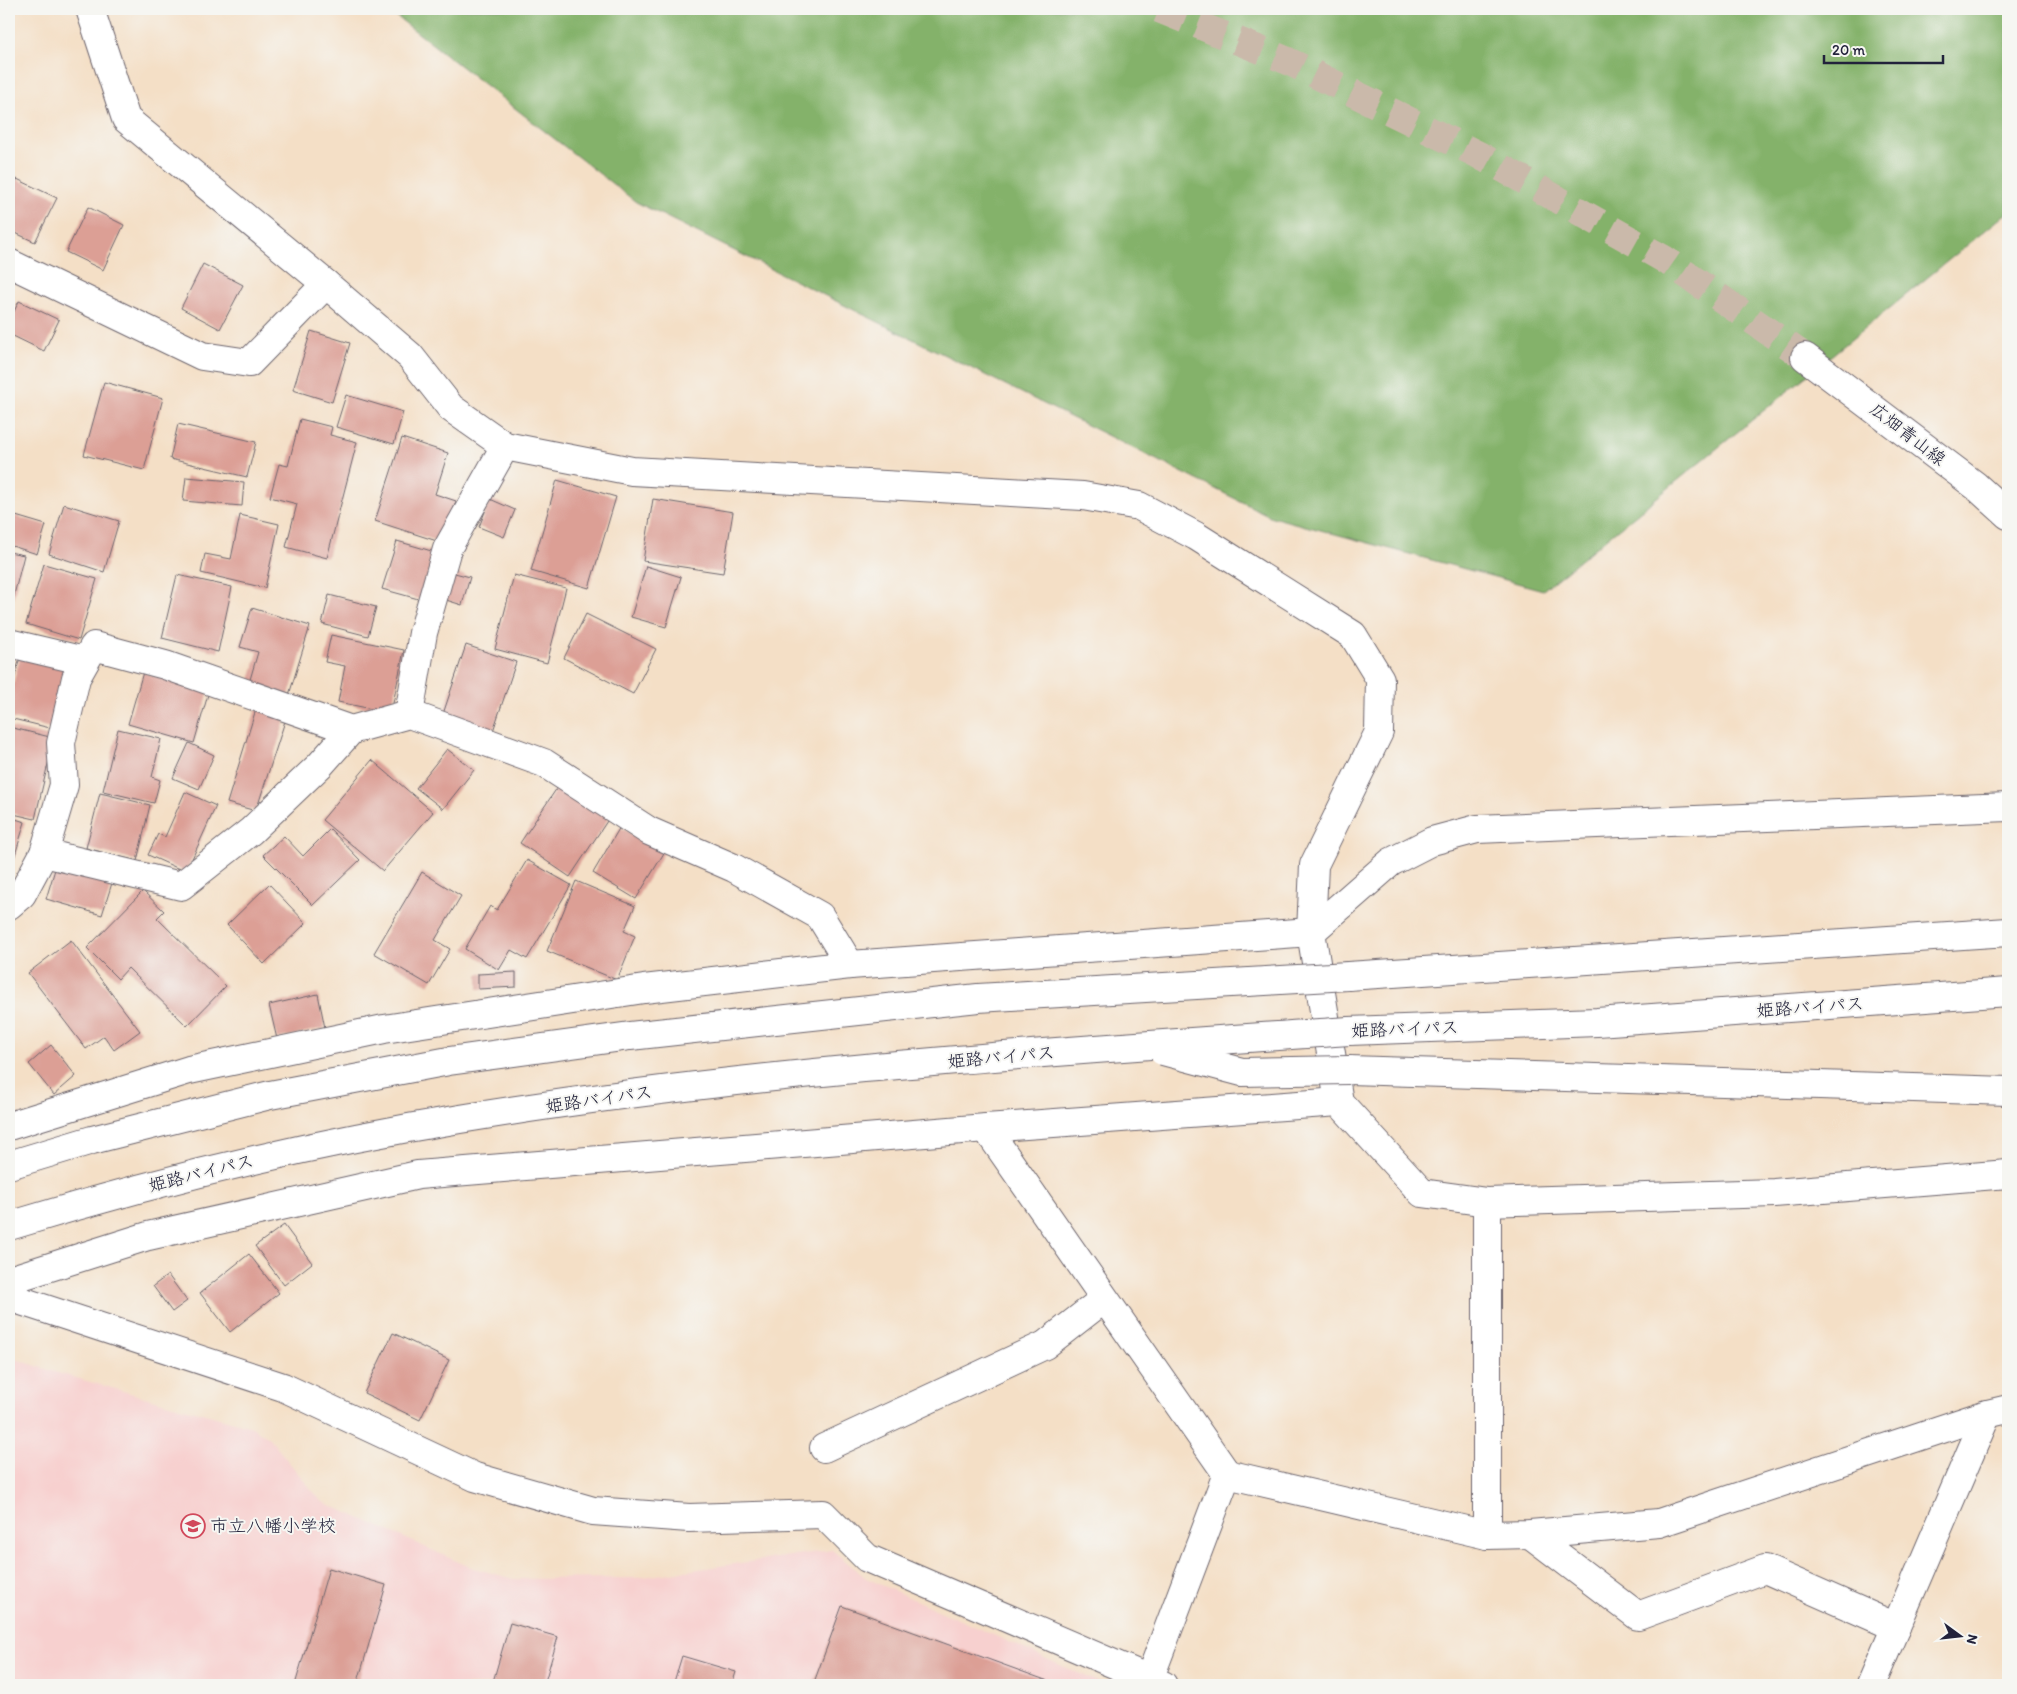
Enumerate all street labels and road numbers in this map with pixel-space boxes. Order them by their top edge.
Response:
street label: 広畑青山線 [1866,398,1950,470]
street label: 姫路バイパス [1756,992,1864,1022]
street label: 姫路バイパス [1351,1016,1459,1042]
street label: 姫路バイパス [946,1041,1056,1073]
street label: 姫路バイパス [544,1081,654,1117]
street label: 姫路バイパス [146,1149,256,1197]

